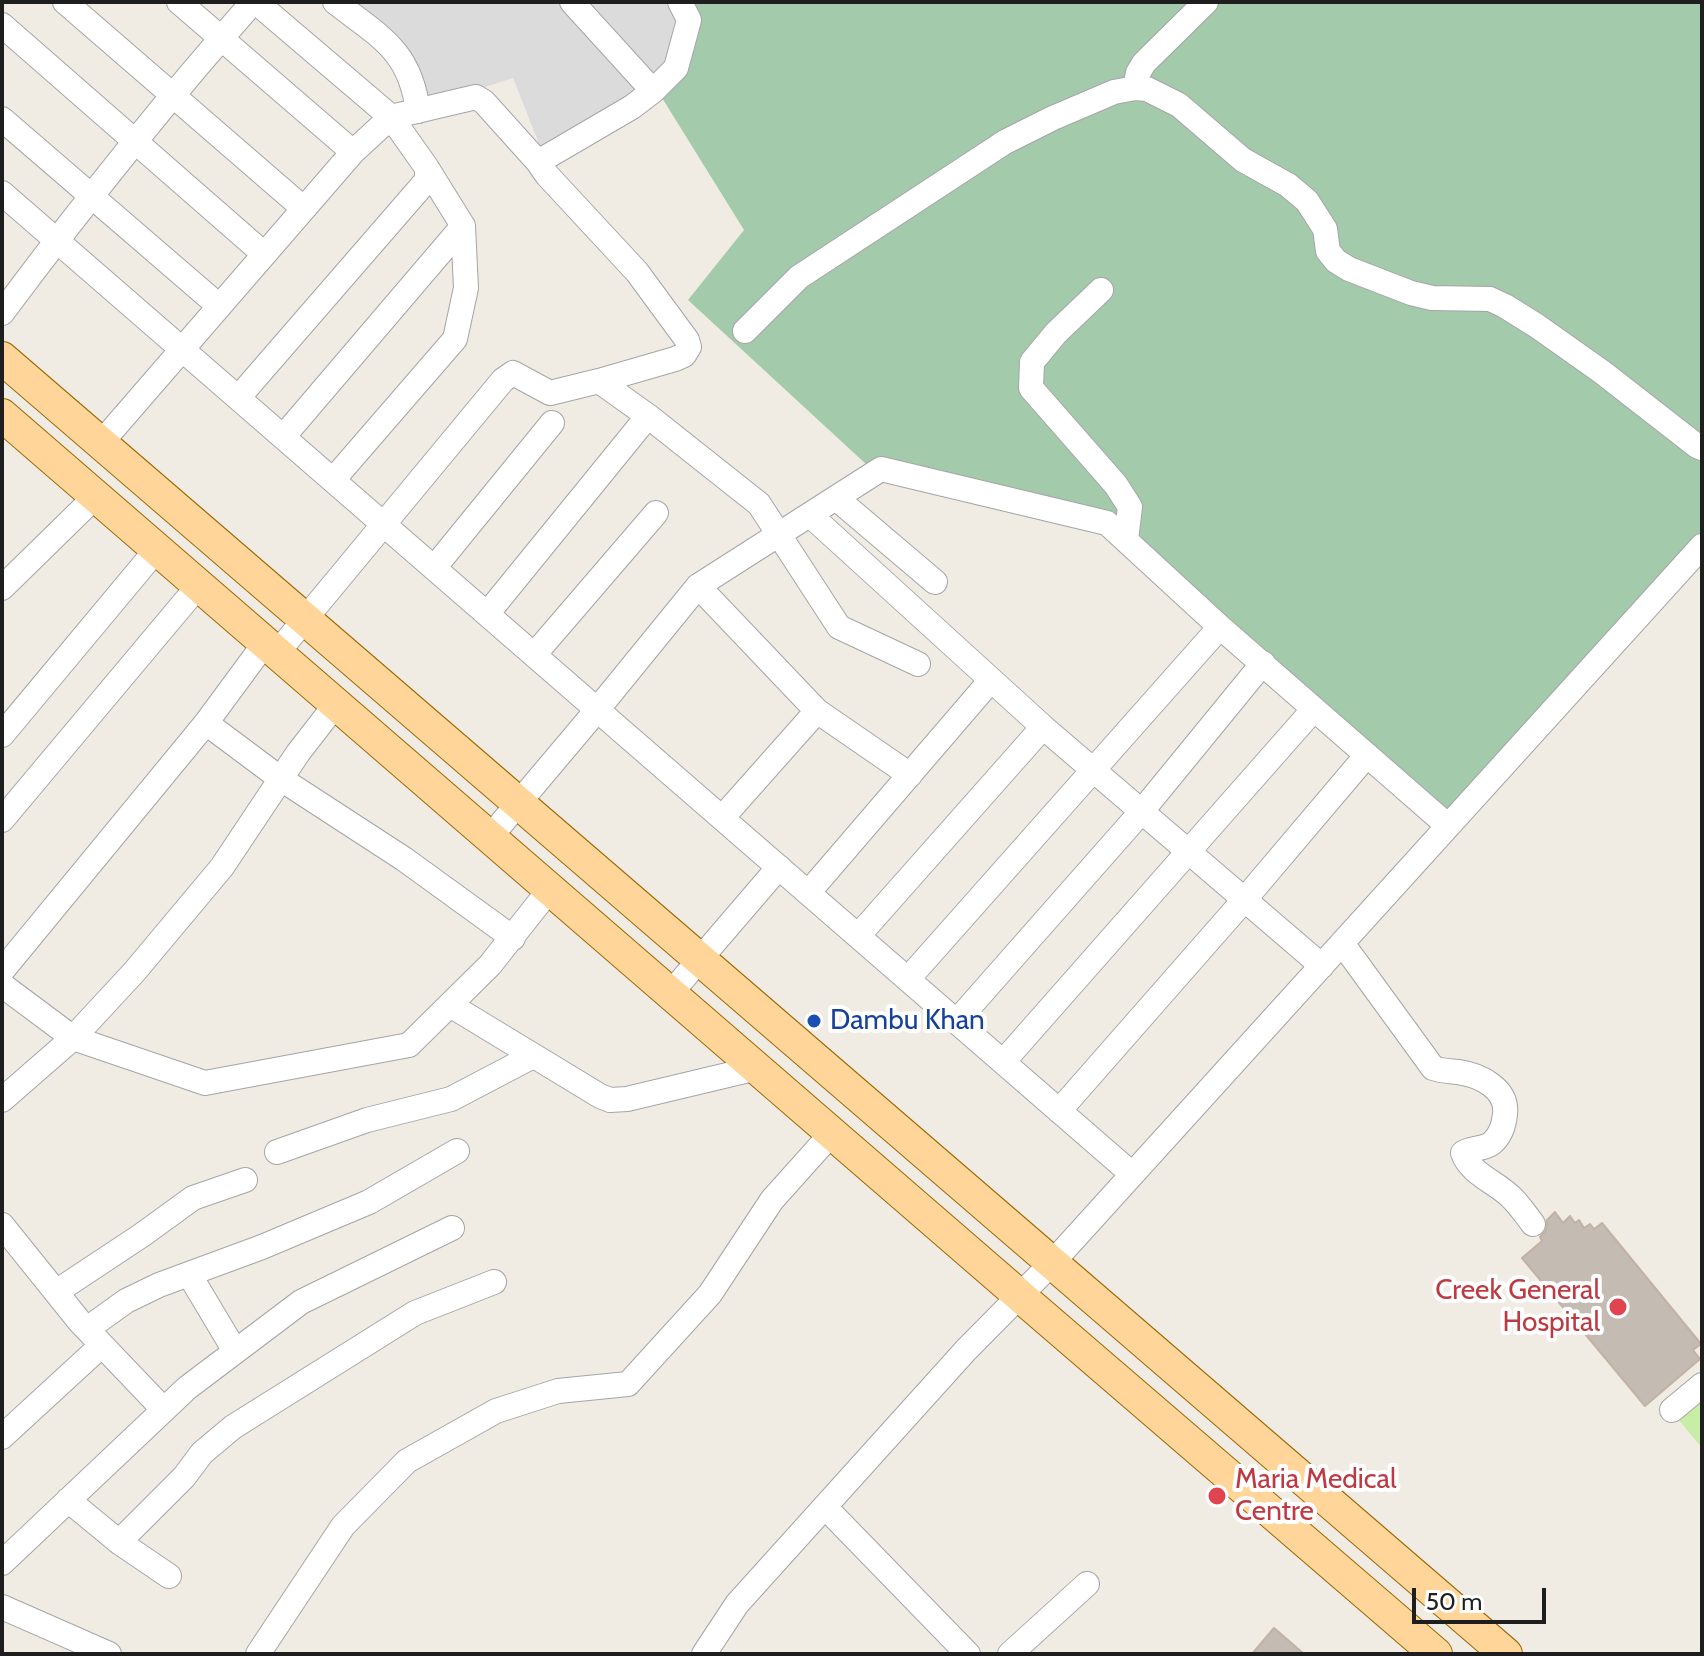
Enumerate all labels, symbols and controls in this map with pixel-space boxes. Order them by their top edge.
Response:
place label: Dambu Khan [830,1004,985,1038]
marker: Dambu Khan [805,1012,823,1030]
place label: Creek General Hospital [1435,1274,1600,1340]
marker: Creek General Hospital [1607,1296,1629,1318]
place label: Maria Medical Centre [1235,1463,1397,1529]
marker: Maria Medical Centre [1206,1485,1228,1507]
scale bar [1416,1572,1550,1622]
text: 50 m [1426,1587,1482,1616]

